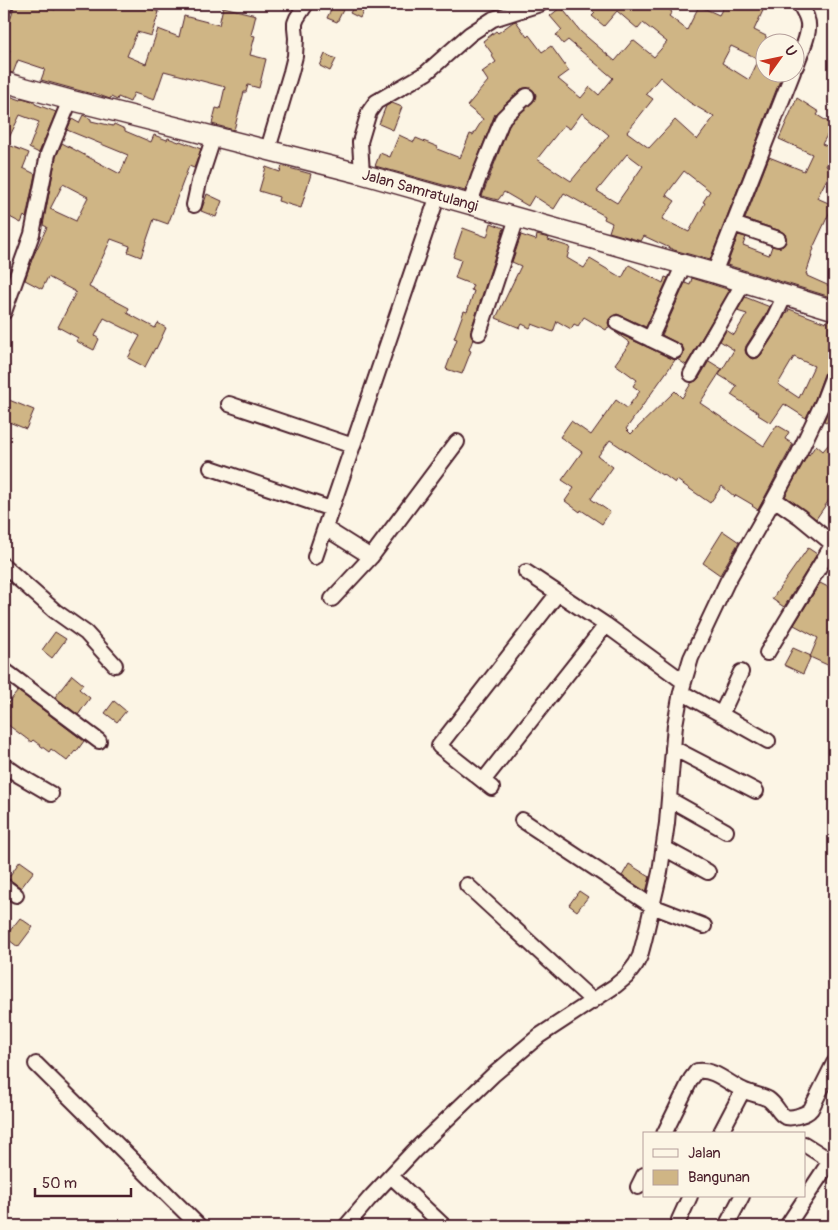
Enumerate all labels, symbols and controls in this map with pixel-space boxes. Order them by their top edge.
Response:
north arrow [756,32,806,82]
text: U [781,43,800,60]
street label: Jalan Samratulangi [360,165,480,216]
legend [643,1132,806,1198]
text: Jalan [688,1144,721,1163]
scale bar [35,1165,131,1197]
text: Bangunan [688,1168,750,1187]
text: 50 m [42,1174,77,1193]

